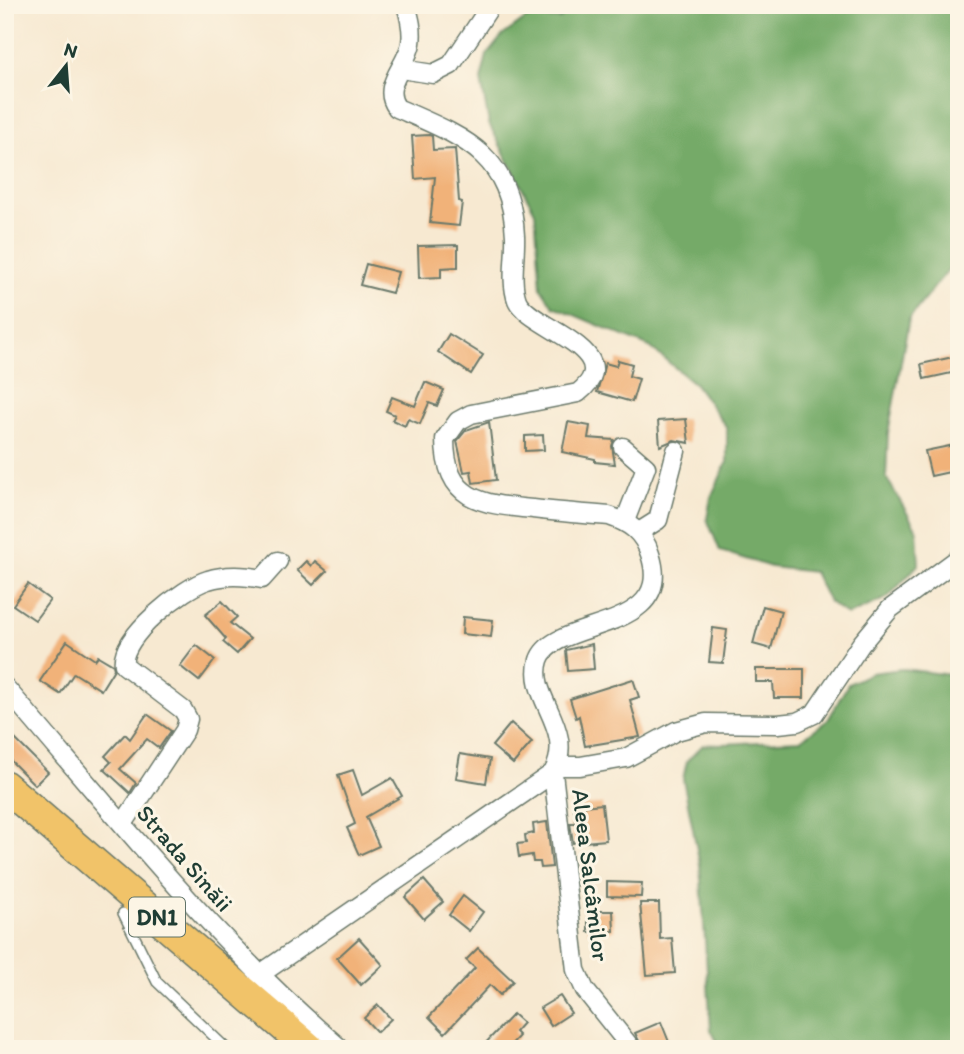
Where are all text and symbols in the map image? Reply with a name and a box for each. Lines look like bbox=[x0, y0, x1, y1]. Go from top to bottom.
north arrow bbox=[32, 32, 102, 102]
text: N bbox=[61, 37, 80, 63]
street label: Aleea Salcâmilor bbox=[566, 787, 616, 963]
street label: Strada Sinăii bbox=[131, 799, 239, 917]
road number: DN1 bbox=[129, 898, 185, 936]

